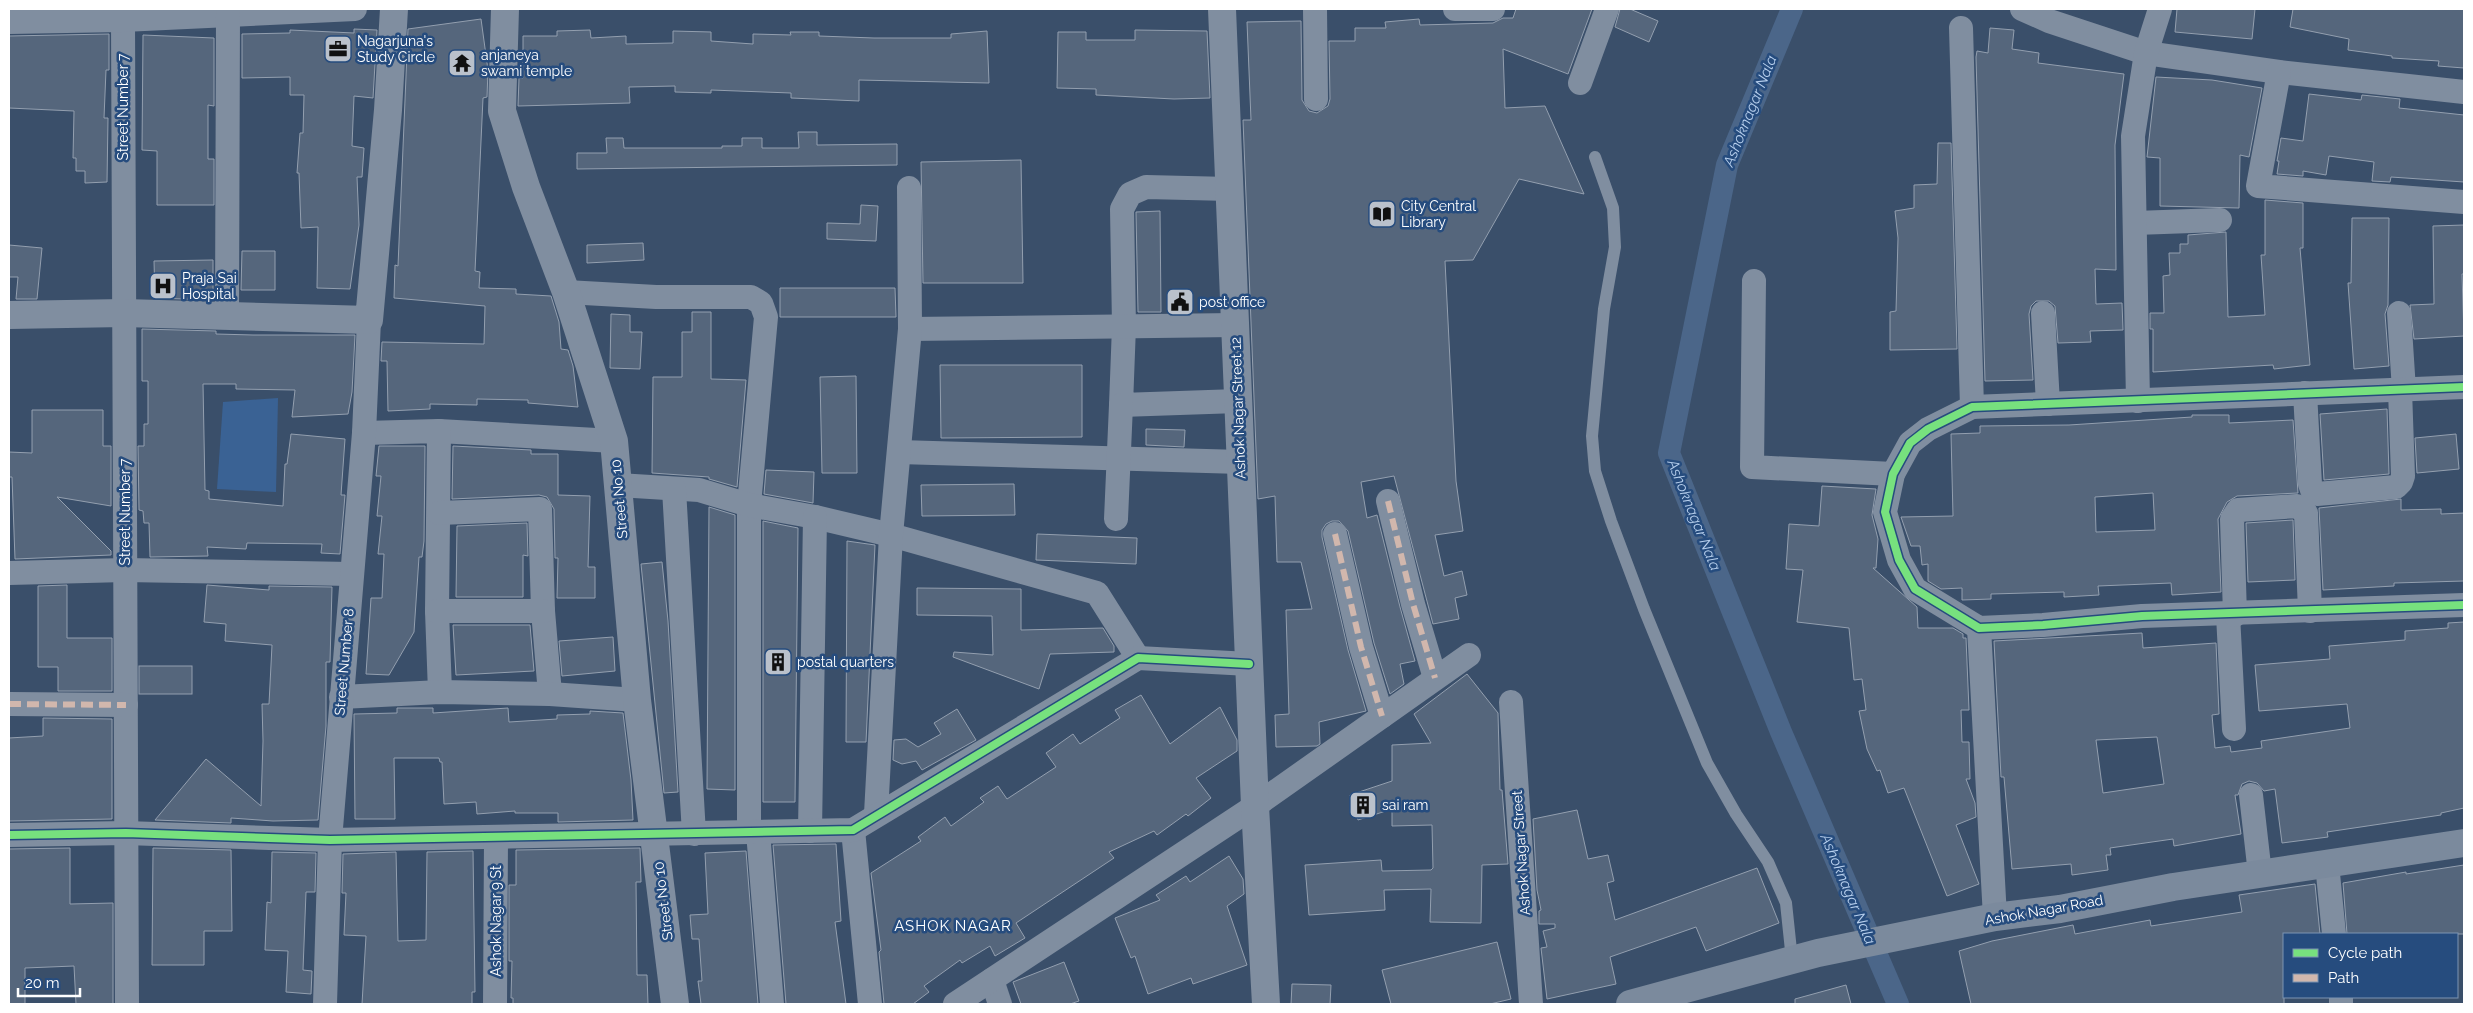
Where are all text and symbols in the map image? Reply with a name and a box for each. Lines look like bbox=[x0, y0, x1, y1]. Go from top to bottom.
place label: Nagarjuna's Study Circle bbox=[357, 33, 435, 65]
office icon: Nagarjuna's Study Circle bbox=[323, 34, 353, 64]
place label: anjaneya swami temple bbox=[481, 47, 572, 79]
temple icon: anjaneya swami temple bbox=[447, 48, 477, 78]
street label: Street Number 7 bbox=[115, 53, 131, 160]
water label: Ashoknagar Nala bbox=[1719, 53, 1781, 170]
place label: City Central Library bbox=[1401, 198, 1476, 230]
library icon: City Central Library bbox=[1367, 199, 1397, 229]
place label: Praja Sai Hospital bbox=[182, 270, 237, 302]
hospital icon: Praja Sai Hospital bbox=[148, 271, 178, 301]
public building icon: post office bbox=[1165, 287, 1195, 317]
place label: post office bbox=[1199, 294, 1265, 310]
street label: Ashok Nagar Street 12 bbox=[1228, 337, 1248, 479]
water label: Ashoknagar Nala bbox=[1663, 456, 1725, 573]
street label: Street Number 7 bbox=[117, 458, 133, 565]
street label: Street No 10 bbox=[608, 459, 630, 539]
street label: Street Number 8 bbox=[331, 608, 357, 716]
building icon: postal quarters bbox=[763, 647, 793, 677]
place label: postal quarters bbox=[797, 654, 894, 670]
building icon: sai ram bbox=[1348, 790, 1378, 820]
street label: Ashok Nagar Street bbox=[1509, 790, 1533, 916]
place label: sai ram bbox=[1382, 797, 1428, 813]
water label: Ashoknagar Nala bbox=[1816, 830, 1879, 947]
street label: Street No 10 bbox=[650, 861, 676, 941]
street label: Ashok Nagar 9 St bbox=[488, 865, 504, 977]
street label: Ashok Nagar Road bbox=[1984, 892, 2104, 928]
district label: ASHOK NAGAR bbox=[894, 917, 1012, 935]
legend bbox=[2283, 933, 2458, 998]
text: Cycle path bbox=[2328, 944, 2402, 962]
scale bar bbox=[18, 966, 80, 998]
text: Path bbox=[2328, 969, 2359, 987]
text: 20 m bbox=[25, 974, 60, 992]

